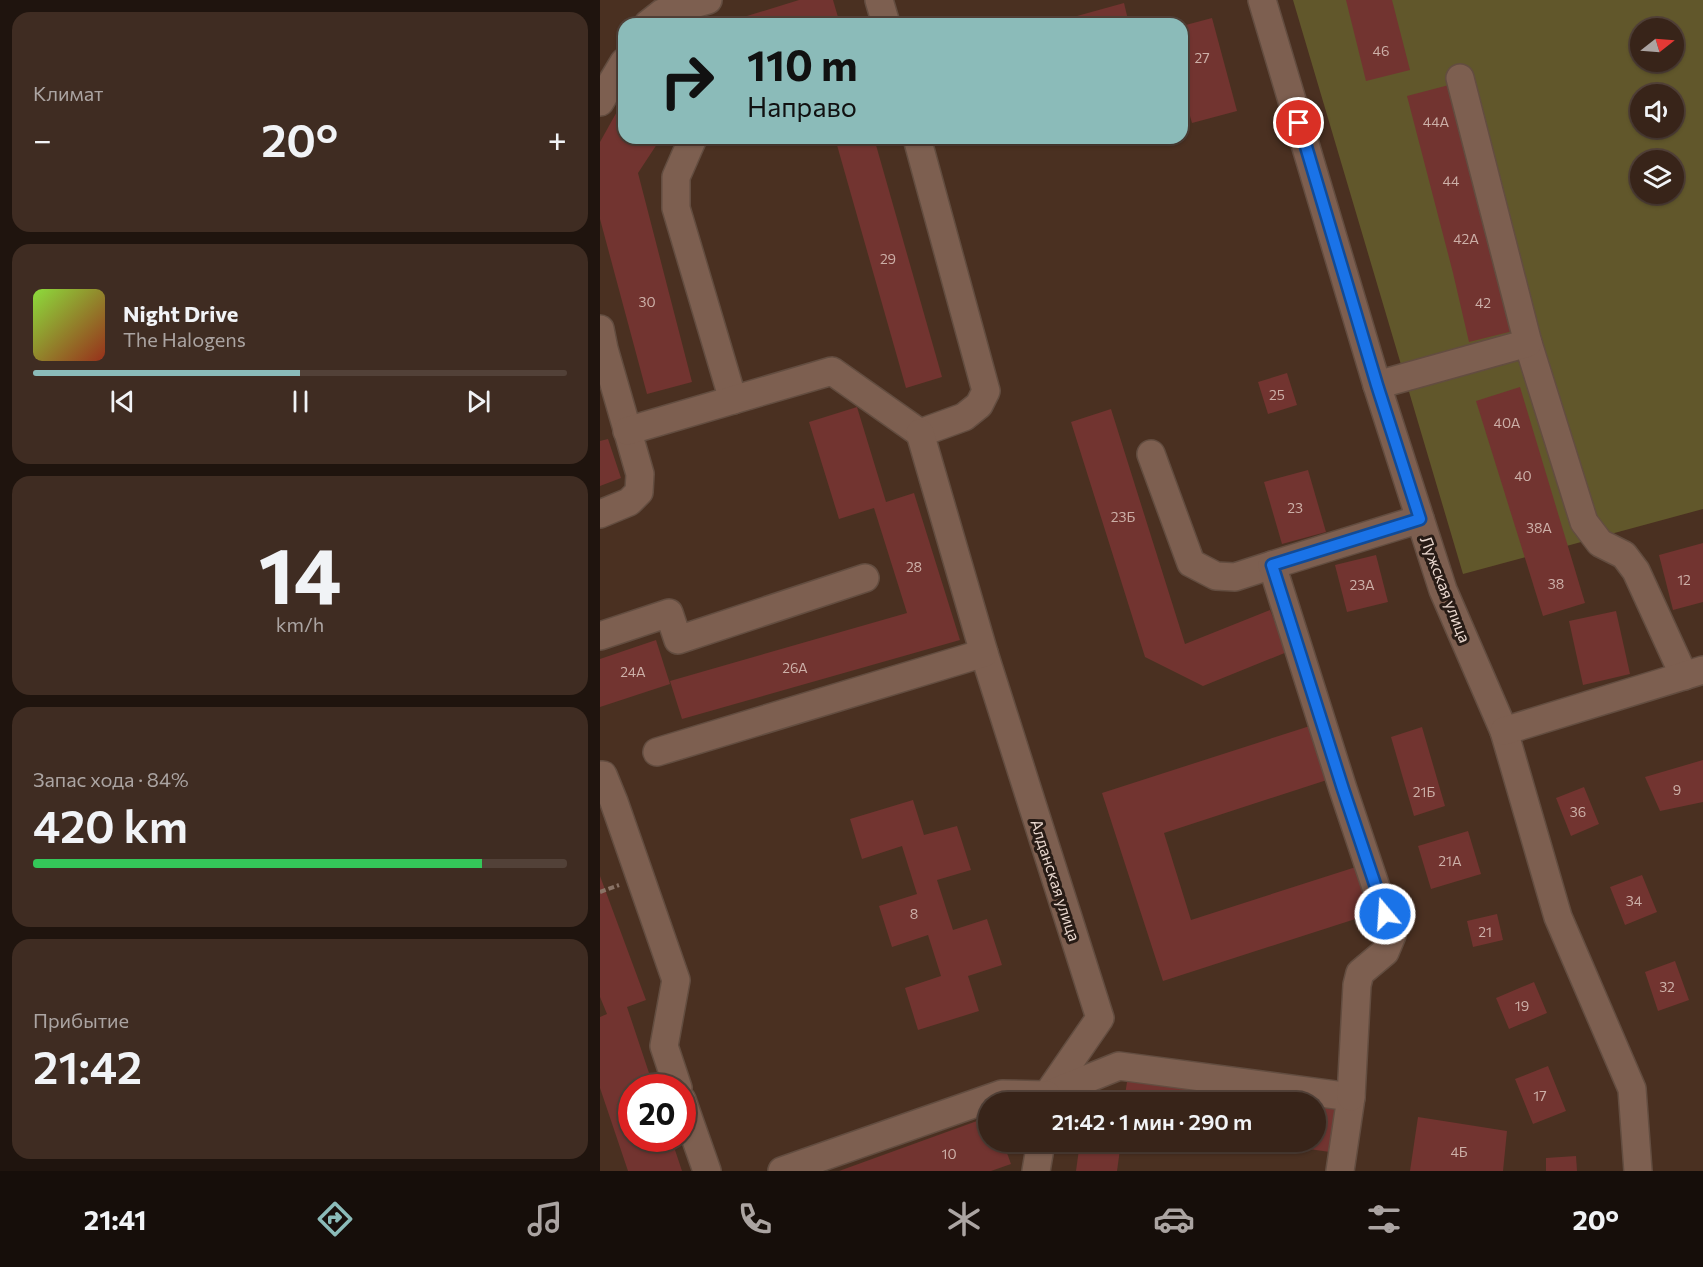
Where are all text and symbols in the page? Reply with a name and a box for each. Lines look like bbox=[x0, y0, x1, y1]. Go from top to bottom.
north arrow bbox=[1630, 18, 1684, 72]
map controls bbox=[1630, 18, 1684, 204]
text: 110 m bbox=[747, 38, 858, 90]
icon: right bbox=[648, 42, 726, 120]
house number: 46 bbox=[1373, 42, 1389, 59]
house number: 27 bbox=[1194, 49, 1210, 66]
text: Климат bbox=[33, 81, 103, 105]
button: sound bbox=[1630, 84, 1684, 138]
text: Направо bbox=[747, 90, 857, 123]
pin bbox=[1273, 97, 1324, 148]
icon: arrive bbox=[1282, 106, 1315, 139]
text: 20° bbox=[261, 111, 338, 166]
house number: 44А bbox=[1423, 113, 1450, 130]
text: − bbox=[33, 118, 52, 159]
text: + bbox=[548, 118, 567, 159]
button: layers bbox=[1630, 150, 1684, 204]
house number: 44 bbox=[1443, 172, 1460, 189]
house number: 42А bbox=[1453, 230, 1479, 247]
house number: 29 bbox=[880, 250, 896, 267]
house number: 30 bbox=[638, 293, 656, 310]
house number: 42 bbox=[1475, 294, 1491, 311]
text: Night Drive bbox=[123, 300, 238, 327]
text: The Halogens bbox=[123, 327, 246, 351]
icon: previous bbox=[106, 385, 139, 418]
icon: pause bbox=[284, 385, 317, 418]
icon: next bbox=[462, 385, 495, 418]
house number: 25 bbox=[1269, 386, 1285, 403]
house number: 40А bbox=[1494, 414, 1521, 431]
house number: 40 bbox=[1514, 467, 1532, 484]
house number: 23 bbox=[1287, 499, 1303, 516]
house number: 23Б bbox=[1111, 508, 1135, 525]
house number: 38А bbox=[1526, 519, 1552, 536]
text: 14 bbox=[258, 525, 342, 620]
street label: Лужская улица bbox=[1417, 533, 1475, 645]
house number: 28 bbox=[906, 558, 922, 575]
house number: 12 bbox=[1677, 571, 1691, 588]
house number: 38 bbox=[1548, 575, 1564, 592]
house number: 23А bbox=[1349, 576, 1375, 593]
text: km/h bbox=[276, 612, 324, 636]
house number: 26А bbox=[782, 659, 808, 676]
house number: 24А bbox=[620, 663, 646, 680]
text: Запас хода · 84% bbox=[33, 767, 189, 791]
house number: 9 bbox=[1673, 781, 1681, 798]
house number: 21Б bbox=[1413, 783, 1435, 800]
text: 420 km bbox=[33, 797, 188, 852]
house number: 36 bbox=[1570, 803, 1586, 820]
street label: Алданская улица bbox=[1027, 817, 1085, 943]
house number: 21А bbox=[1438, 852, 1462, 869]
position arrow bbox=[1353, 882, 1417, 946]
house number: 34 bbox=[1626, 892, 1643, 909]
house number: 8 bbox=[910, 905, 918, 922]
house number: 21 bbox=[1478, 923, 1492, 940]
house number: 32 bbox=[1659, 978, 1675, 995]
house number: 19 bbox=[1515, 997, 1529, 1014]
text: Прибытие bbox=[33, 1008, 129, 1032]
text: 21:42 bbox=[33, 1038, 142, 1093]
speed limit sign: 20 bbox=[618, 1074, 696, 1152]
house number: 17 bbox=[1533, 1087, 1547, 1104]
text: 21:42 · 1 мин · 290 m bbox=[1052, 1108, 1252, 1135]
house number: 4Б bbox=[1450, 1143, 1468, 1160]
house number: 10 bbox=[941, 1145, 957, 1162]
icon: directions bbox=[314, 1198, 356, 1240]
icon: music bbox=[524, 1198, 566, 1240]
icon: phone bbox=[734, 1198, 776, 1240]
icon: climate bbox=[943, 1198, 985, 1240]
icon: car bbox=[1153, 1198, 1195, 1240]
icon: filters bbox=[1363, 1198, 1405, 1240]
text: 21:41 bbox=[84, 1203, 147, 1236]
text: 20° bbox=[1572, 1203, 1619, 1236]

